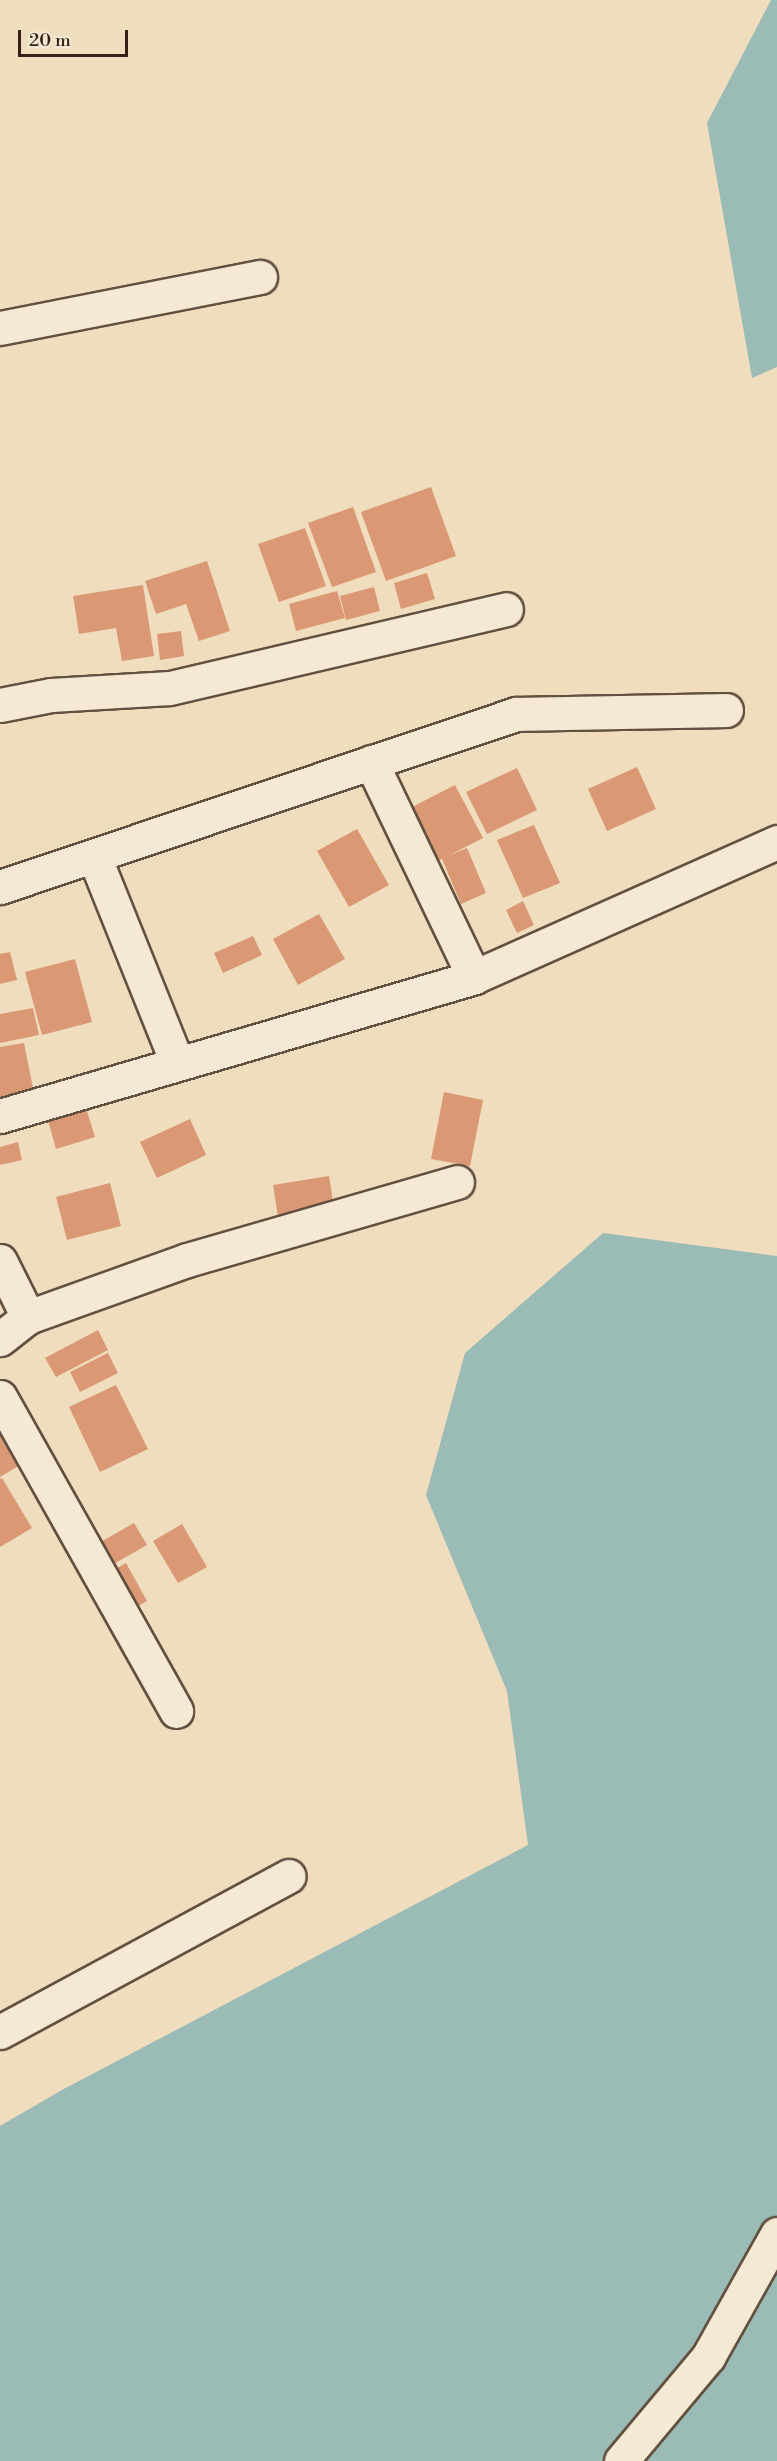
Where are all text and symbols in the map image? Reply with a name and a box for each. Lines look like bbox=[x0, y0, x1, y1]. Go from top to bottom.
scale bar bbox=[21, 18, 130, 56]
text: 20 m bbox=[29, 29, 71, 52]

